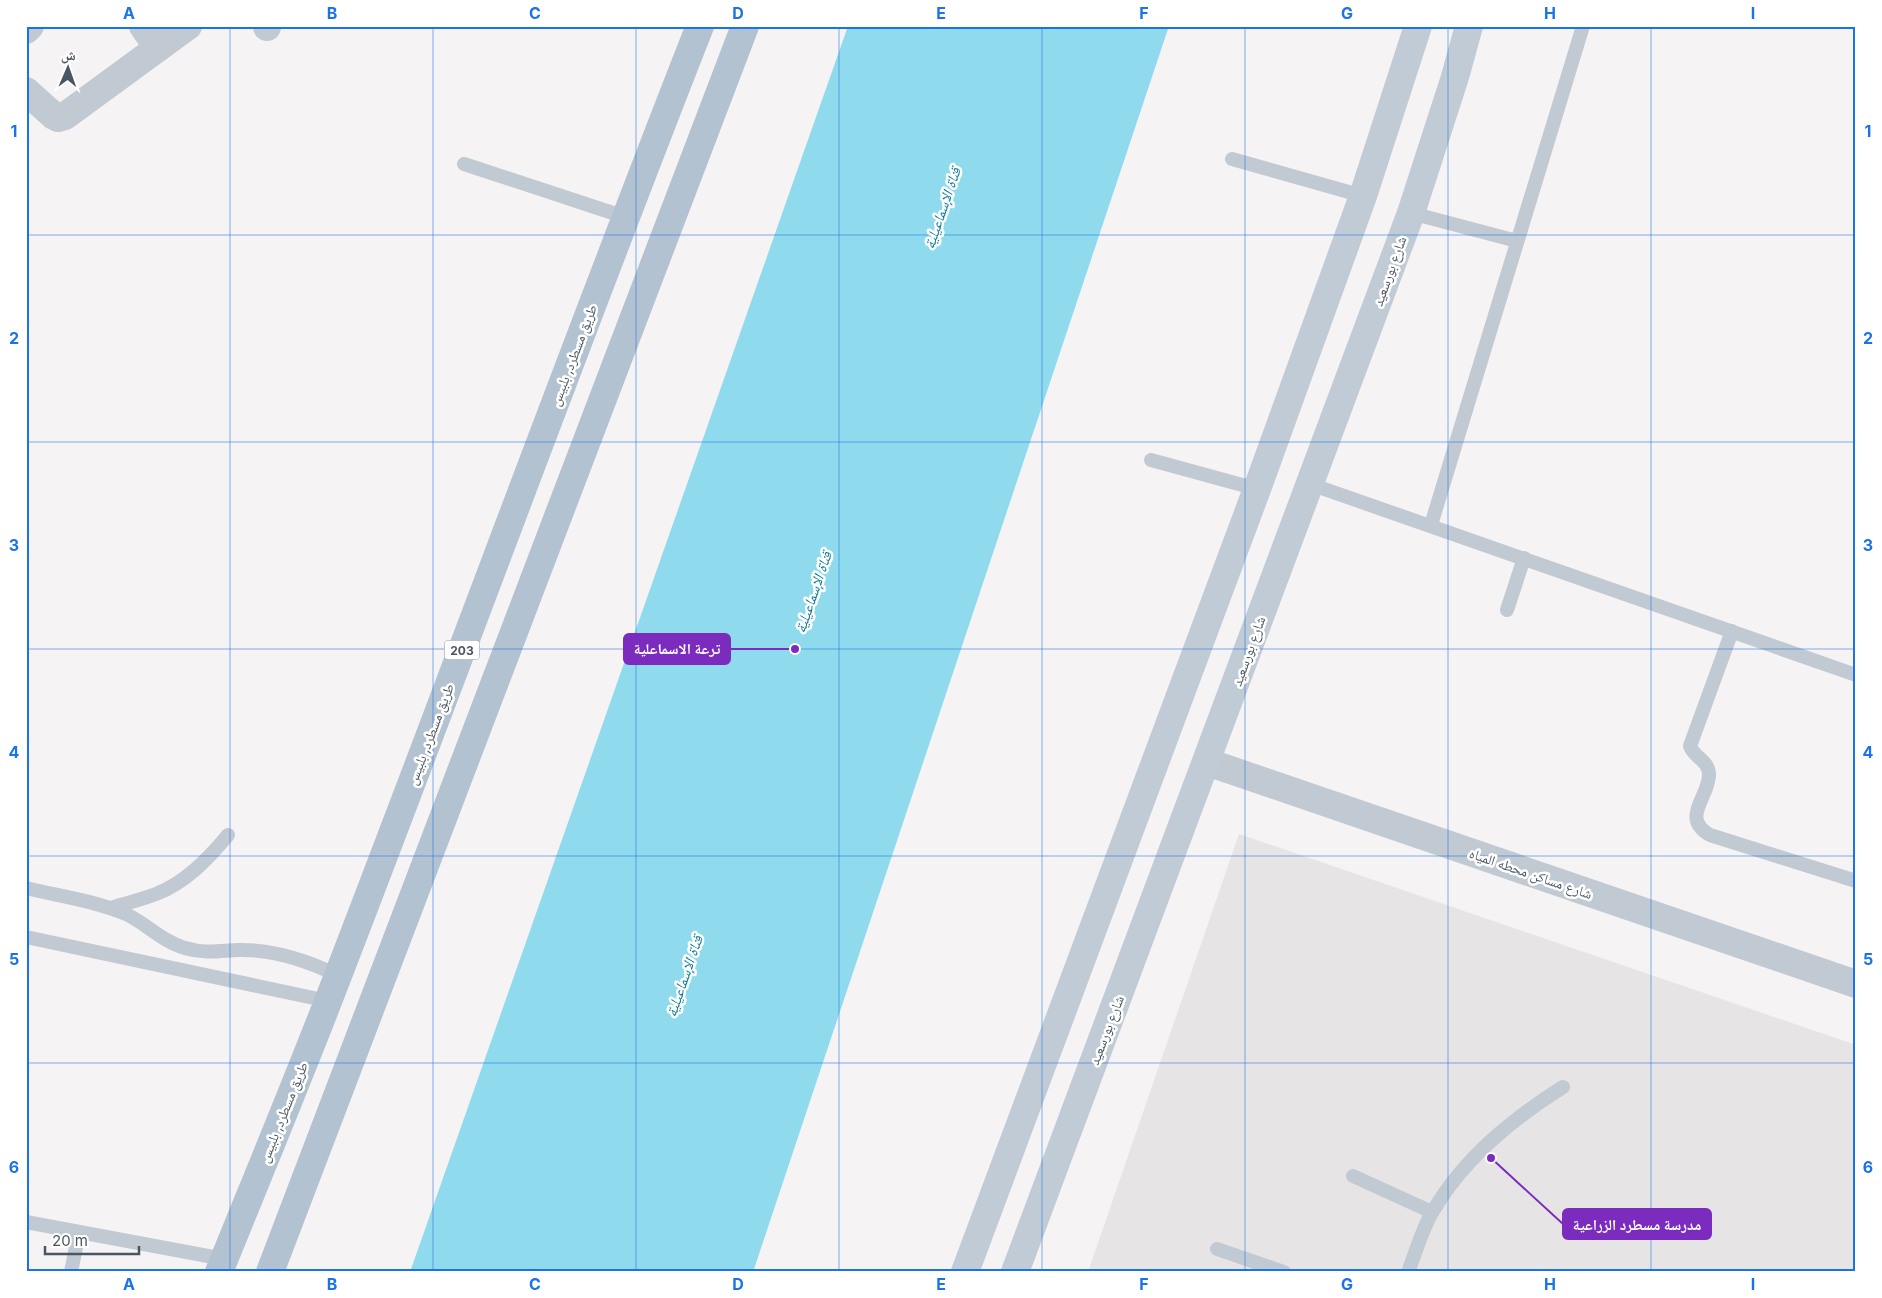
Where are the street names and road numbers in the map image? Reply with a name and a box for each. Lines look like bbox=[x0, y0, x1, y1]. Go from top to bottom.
street label: شارع بورسعيد bbox=[1369, 234, 1411, 309]
street label: طريق مسطرد, بلبيس bbox=[546, 302, 602, 409]
street label: شارع بورسعيد bbox=[1228, 614, 1270, 689]
road number: 203 bbox=[444, 640, 480, 660]
street label: طريق مسطرد, بلبيس bbox=[403, 681, 459, 788]
street label: شارع مساكن محطه المياه bbox=[1467, 844, 1595, 904]
street label: شارع بورسعيد bbox=[1085, 993, 1129, 1068]
street label: طريق مسطرد, بلبيس bbox=[255, 1059, 313, 1166]

